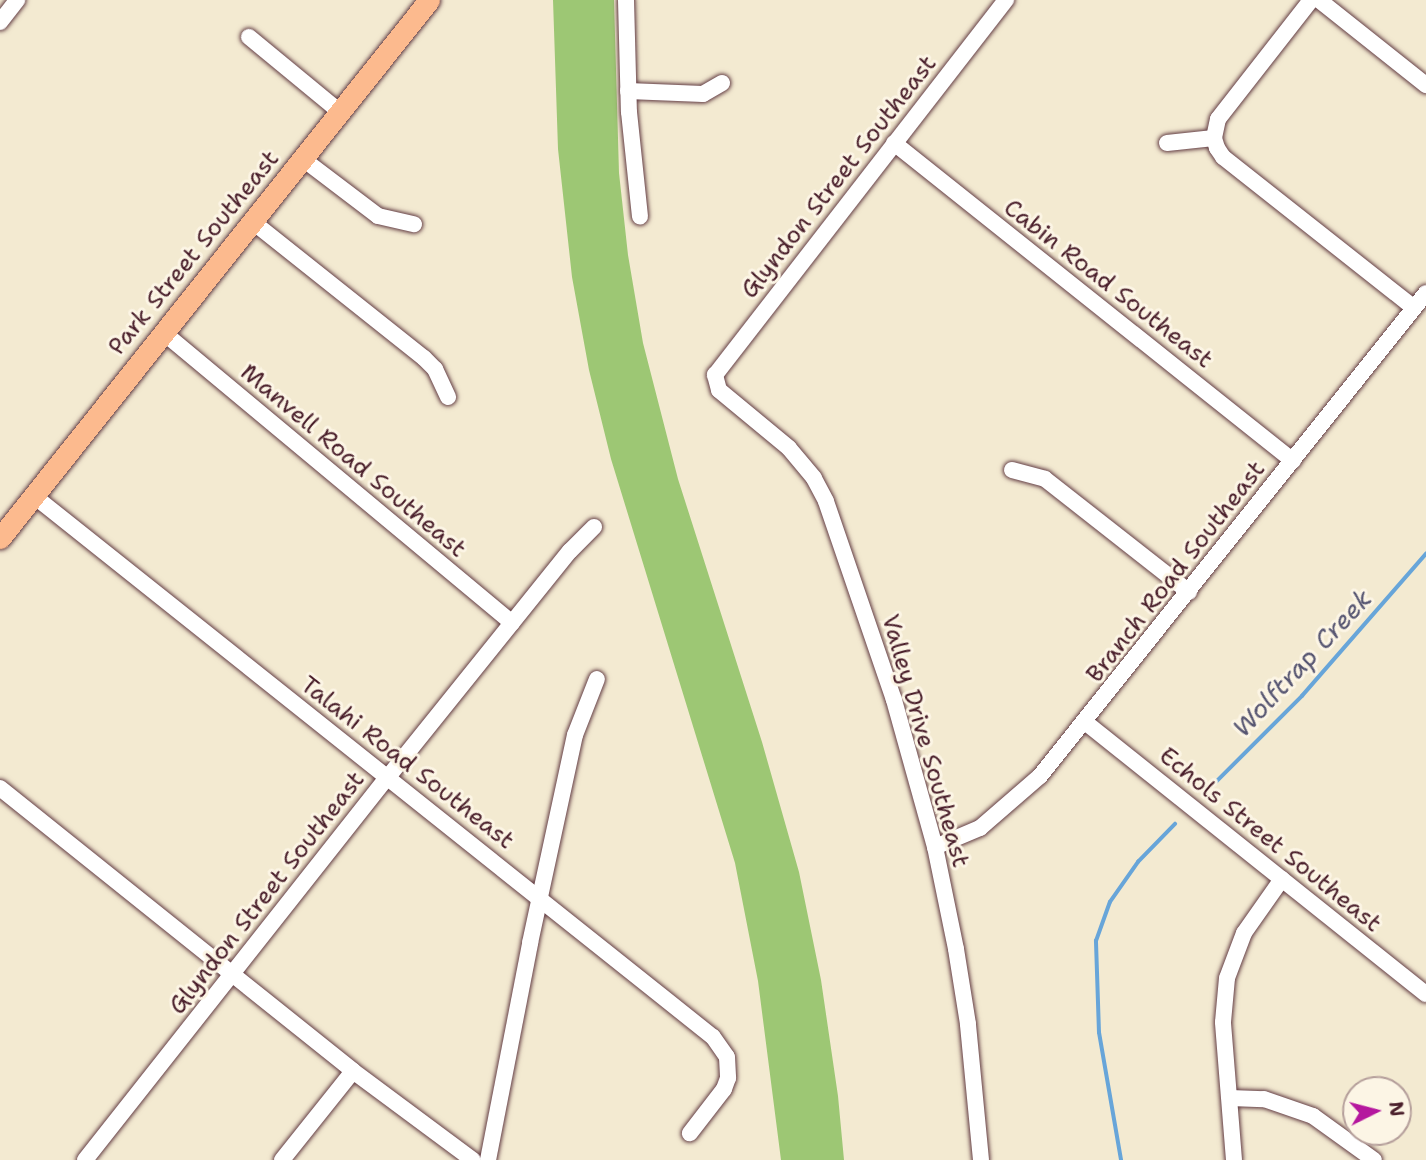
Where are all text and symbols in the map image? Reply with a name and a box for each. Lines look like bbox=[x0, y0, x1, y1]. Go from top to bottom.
street label: Glyndon Street Southeast bbox=[735, 50, 943, 304]
street label: Park Street Southeast bbox=[103, 145, 285, 361]
street label: Cabin Road Southeast bbox=[998, 193, 1218, 375]
street label: Manvell Road Southeast bbox=[234, 358, 472, 564]
street label: Branch Road Southeast bbox=[1081, 456, 1271, 688]
water label: Wolftrap Creek bbox=[1226, 583, 1378, 743]
street label: Valley Drive Southeast bbox=[875, 611, 975, 871]
street label: Talahi Road Southeast bbox=[294, 671, 520, 855]
street label: Echols Street Southeast bbox=[1153, 742, 1387, 938]
street label: Glyndon Street Southeast bbox=[163, 766, 371, 1020]
north arrow bbox=[1342, 1076, 1412, 1146]
text: N bbox=[1383, 1100, 1410, 1118]

